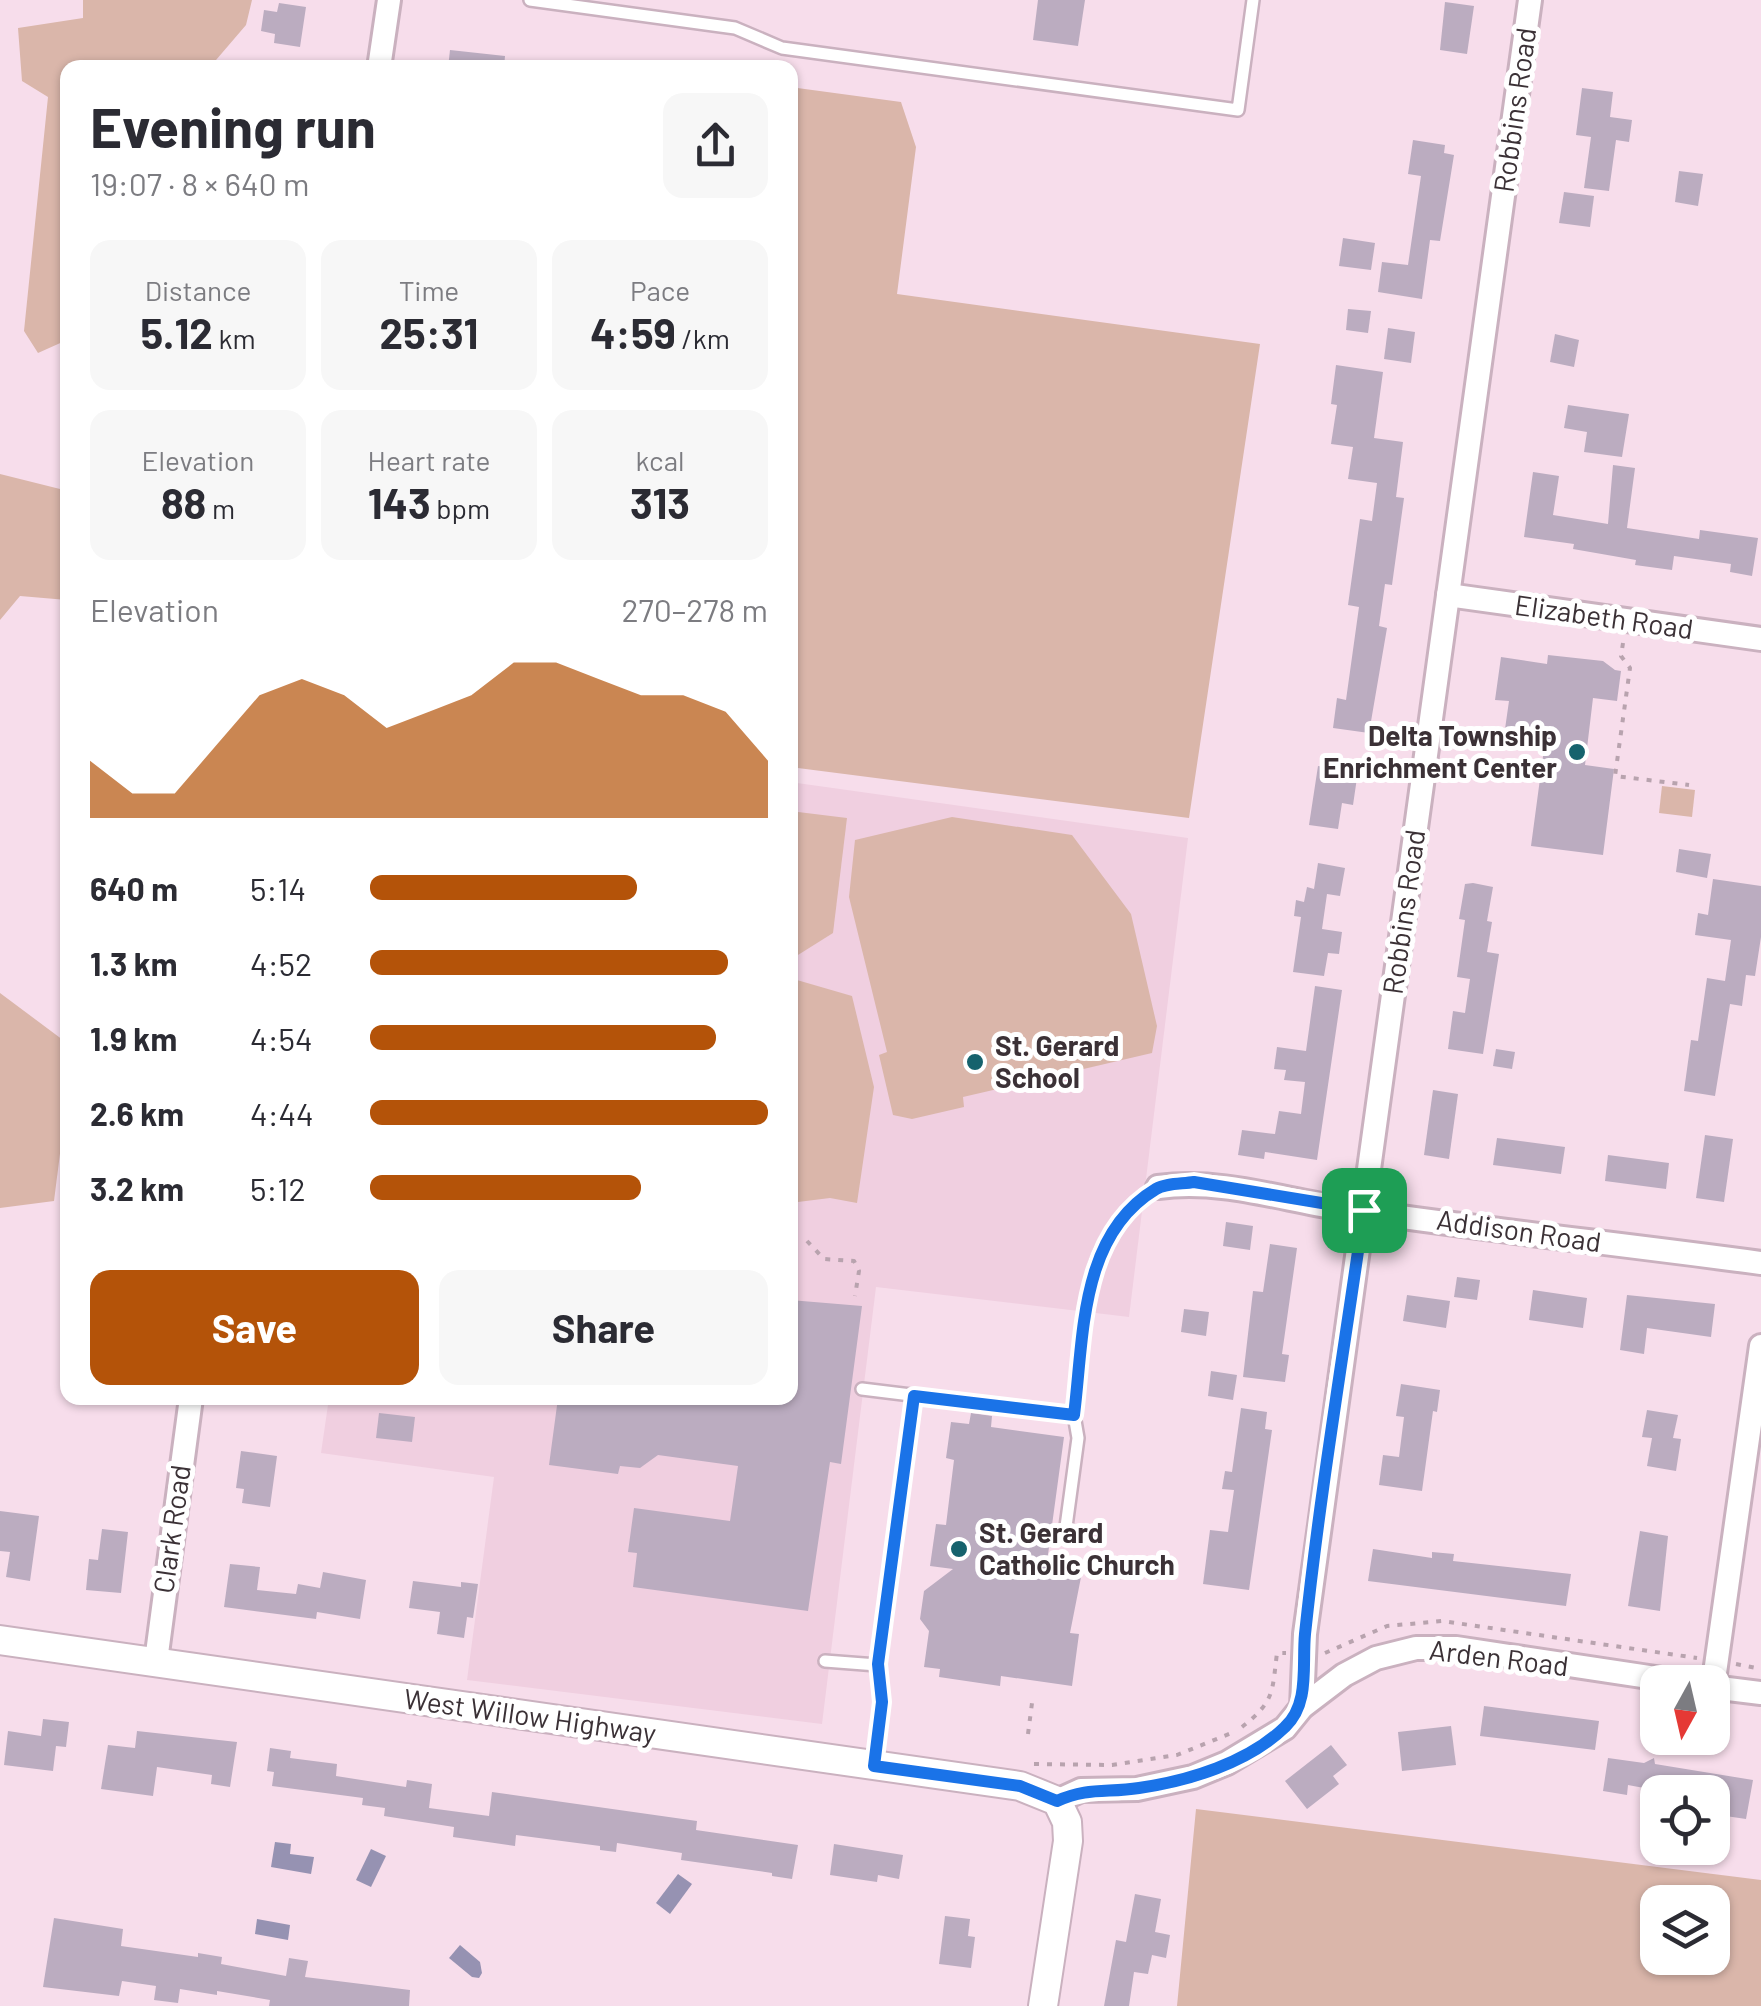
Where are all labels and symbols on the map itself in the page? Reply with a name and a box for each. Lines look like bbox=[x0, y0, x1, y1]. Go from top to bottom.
street label: Robbins Road bbox=[1486, 25, 1542, 194]
street label: Elizabeth Road bbox=[1513, 587, 1696, 645]
place label: Delta Township Enrichment Center bbox=[1323, 718, 1557, 784]
marker: Delta Township Enrichment Center bbox=[1566, 741, 1588, 763]
street label: Robbins Road bbox=[1375, 827, 1431, 996]
place label: St. Gerard School bbox=[995, 1028, 1119, 1094]
marker: St. Gerard School bbox=[964, 1051, 986, 1073]
pin bbox=[1322, 1168, 1407, 1253]
street label: Addison Road bbox=[1435, 1202, 1604, 1258]
street label: Clark Road bbox=[145, 1462, 197, 1595]
place label: St. Gerard Catholic Church bbox=[979, 1515, 1175, 1581]
marker: St. Gerard Catholic Church bbox=[948, 1538, 970, 1560]
street label: Arden Road bbox=[1428, 1632, 1571, 1682]
north arrow bbox=[1640, 1665, 1730, 1755]
street label: West Willow Highway bbox=[402, 1680, 659, 1750]

